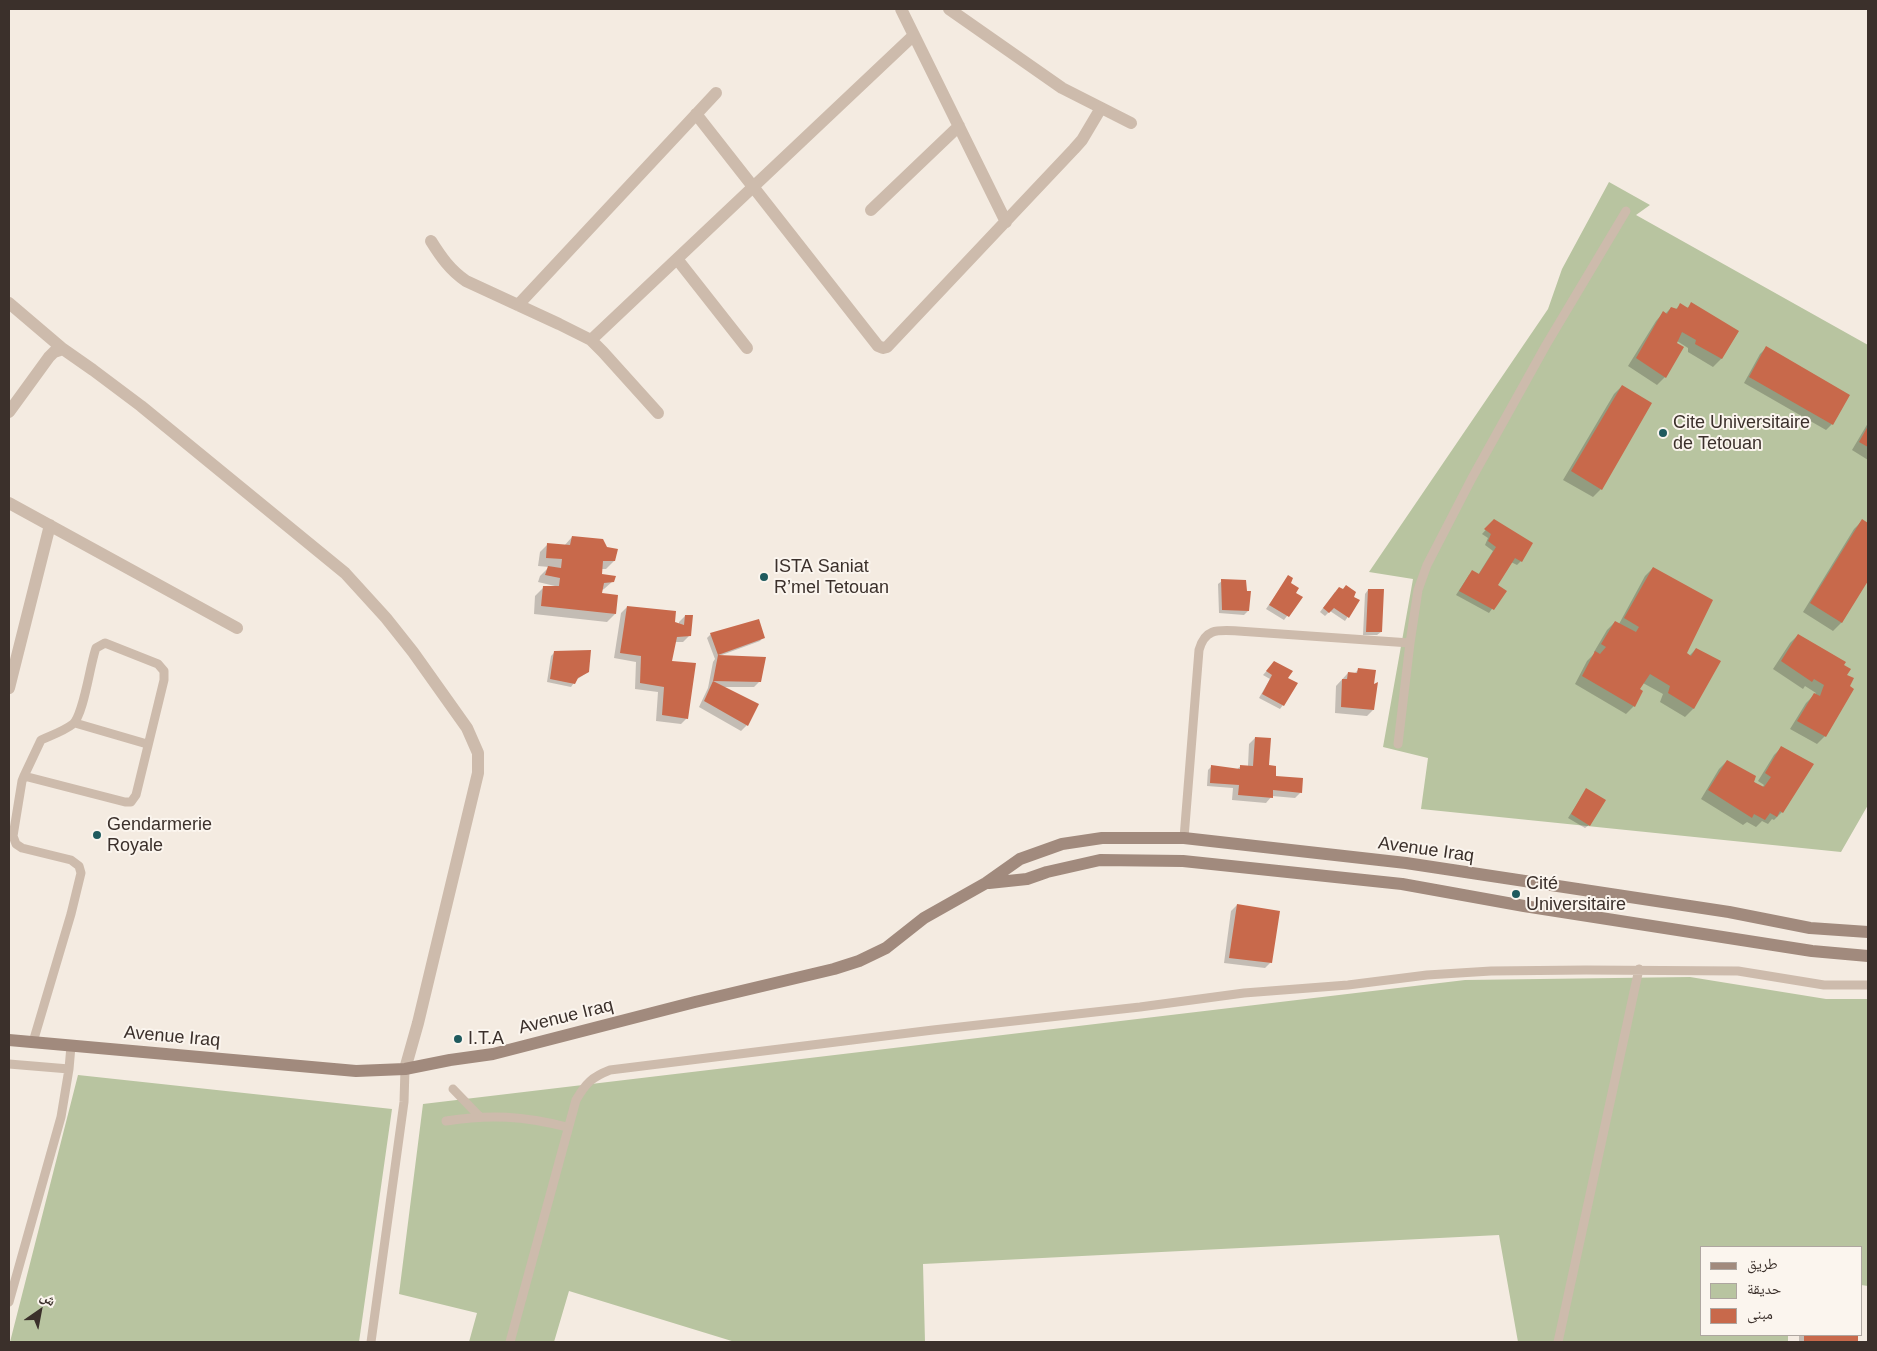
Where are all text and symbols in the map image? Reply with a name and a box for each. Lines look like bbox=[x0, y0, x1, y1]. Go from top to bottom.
place label: Cite Universitaire de Tetouan bbox=[1673, 412, 1810, 454]
marker: Cite Universitaire de Tetouan bbox=[1657, 427, 1669, 439]
place label: ISTA Saniat R’mel Tetouan bbox=[774, 556, 889, 598]
marker: ISTA Saniat R’mel Tetouan bbox=[758, 571, 770, 583]
place label: Gendarmerie Royale bbox=[107, 814, 212, 856]
marker: Gendarmerie Royale bbox=[91, 829, 103, 841]
street label: Avenue Iraq bbox=[1377, 833, 1475, 867]
place label: Cité Universitaire bbox=[1526, 873, 1626, 916]
marker: Cité Universitaire bbox=[1510, 888, 1522, 900]
street label: Avenue Iraq bbox=[516, 995, 616, 1039]
street label: Avenue Iraq bbox=[123, 1022, 221, 1052]
place label: I.T.A bbox=[468, 1028, 504, 1050]
marker: I.T.A bbox=[452, 1033, 464, 1045]
legend bbox=[1700, 1246, 1862, 1336]
text: طريق bbox=[1747, 1255, 1778, 1272]
text: حديقة bbox=[1747, 1280, 1781, 1297]
north arrow bbox=[15, 1286, 65, 1336]
text: ش bbox=[38, 1288, 59, 1309]
text: مبنى bbox=[1747, 1305, 1773, 1322]

